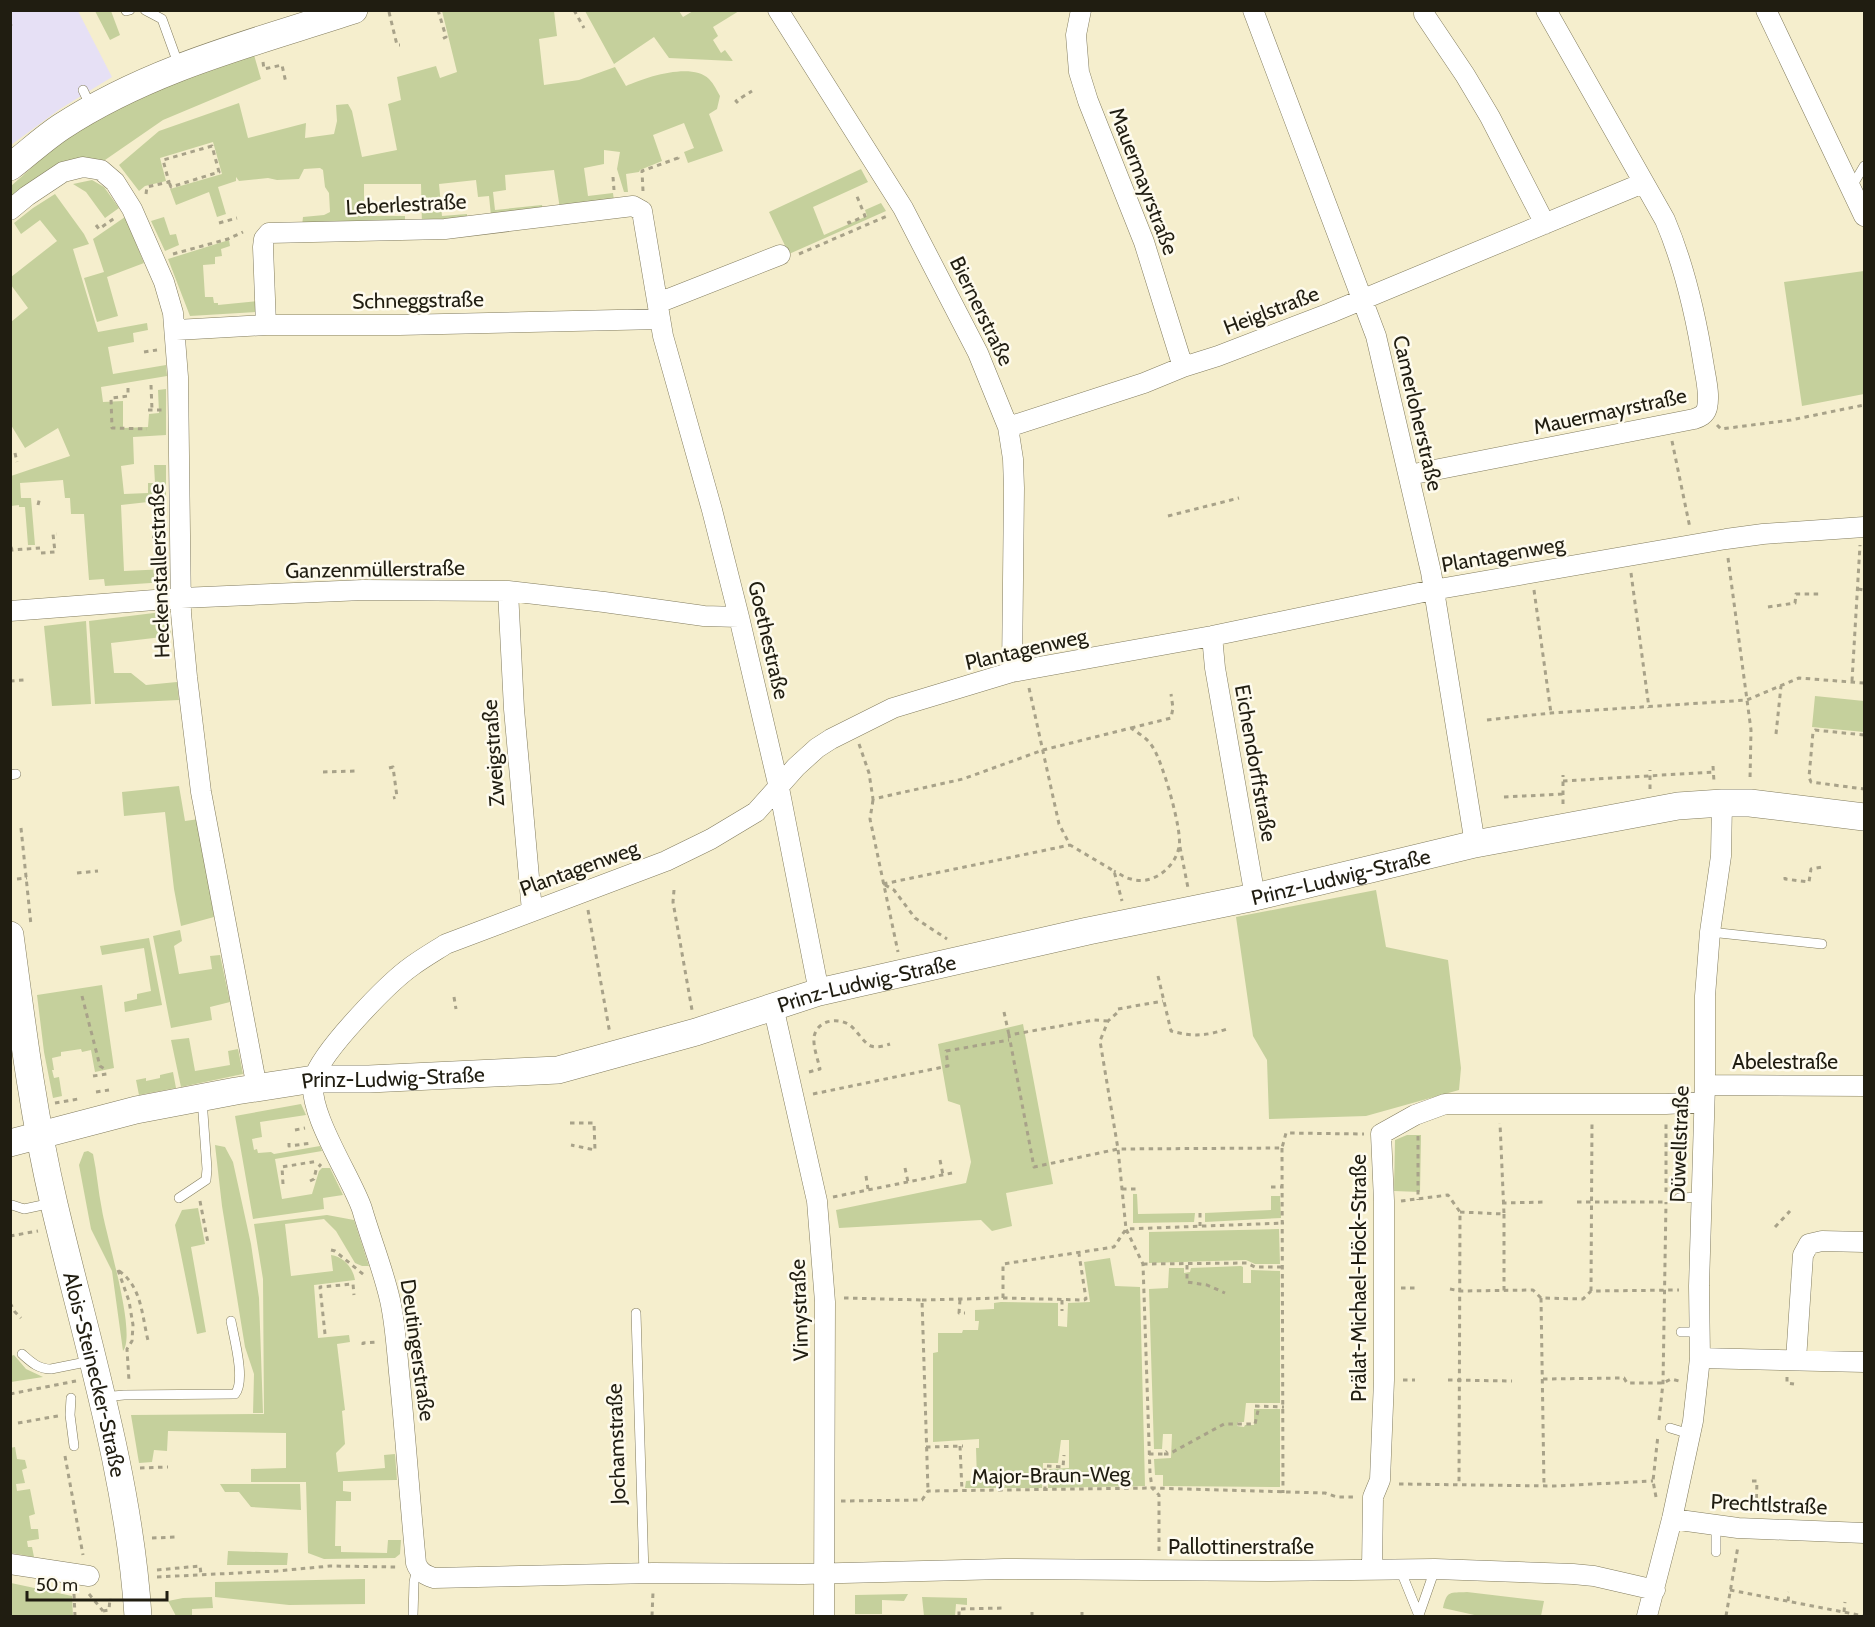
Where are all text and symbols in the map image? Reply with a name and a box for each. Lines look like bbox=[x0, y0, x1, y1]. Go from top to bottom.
street label: Mauermayrstraße bbox=[1104, 104, 1184, 258]
street label: Leberlestraße bbox=[345, 188, 467, 220]
street label: Biernerstraße bbox=[945, 252, 1019, 370]
street label: Heiglstraße bbox=[1220, 280, 1323, 340]
street label: Schneggstraße bbox=[352, 286, 484, 314]
street label: Camerloherstraße bbox=[1388, 333, 1448, 494]
street label: Mauermayrstraße bbox=[1531, 383, 1689, 439]
street label: Heckenstallerstraße bbox=[143, 483, 175, 659]
street label: Plantagenweg bbox=[1439, 531, 1567, 577]
street label: Ganzenmüllerstraße bbox=[285, 555, 465, 583]
street label: Goethestraße bbox=[743, 578, 795, 702]
street label: Plantagenweg bbox=[962, 623, 1090, 675]
street label: Eichendorffstraße bbox=[1230, 683, 1282, 844]
street label: Zweigstraße bbox=[477, 698, 509, 807]
street label: Plantagenweg bbox=[516, 835, 642, 901]
street label: Prinz-Ludwig-Straße bbox=[1249, 843, 1433, 910]
street label: Prinz-Ludwig-Straße bbox=[774, 949, 959, 1017]
street label: Abelestraße bbox=[1732, 1049, 1838, 1074]
street label: Prinz-Ludwig-Straße bbox=[300, 1061, 485, 1093]
street label: Düwellstraße bbox=[1664, 1085, 1694, 1203]
street label: Prälat-Michael-Höck-Straße bbox=[1346, 1154, 1371, 1402]
street label: Vimystraße bbox=[785, 1258, 813, 1361]
street label: Alois-Steinecker-Straße bbox=[59, 1269, 132, 1479]
street label: Deutingerstraße bbox=[396, 1277, 440, 1423]
street label: Jochamstraße bbox=[601, 1383, 631, 1506]
street label: Major-Braun-Weg bbox=[971, 1461, 1131, 1490]
street label: Prechtlstraße bbox=[1710, 1488, 1828, 1520]
street label: Pallottinerstraße bbox=[1168, 1534, 1314, 1559]
scale bar bbox=[27, 1564, 166, 1602]
text: 50 m bbox=[36, 1574, 78, 1596]

